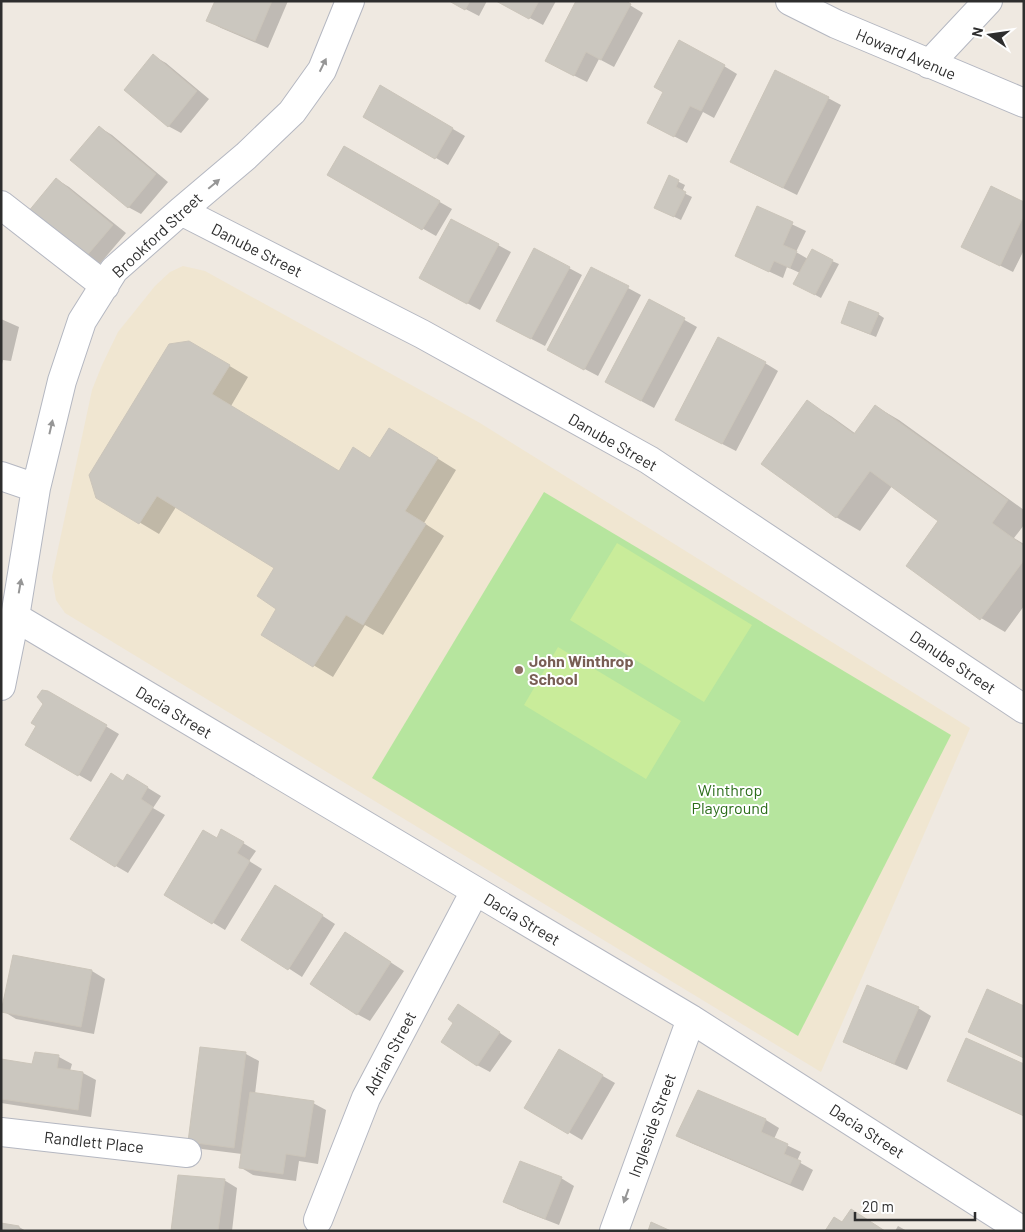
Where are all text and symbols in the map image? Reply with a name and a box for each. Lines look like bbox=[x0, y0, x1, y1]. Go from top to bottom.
north arrow bbox=[965, 10, 1015, 60]
street label: Howard Avenue bbox=[853, 24, 959, 83]
text: N bbox=[968, 26, 986, 38]
one-way arrow bbox=[320, 58, 328, 72]
one-way arrow bbox=[207, 178, 220, 189]
street label: Brookford Street bbox=[108, 188, 206, 281]
street label: Danube Street bbox=[209, 219, 306, 281]
street label: Danube Street bbox=[566, 409, 661, 475]
one-way arrow bbox=[47, 419, 55, 434]
one-way arrow bbox=[16, 578, 24, 594]
street label: Danube Street bbox=[907, 626, 1000, 697]
place label: John Winthrop School bbox=[529, 651, 634, 688]
marker: John Winthrop School bbox=[513, 664, 525, 676]
street label: Dacia Street bbox=[133, 681, 216, 742]
park label: Winthrop Playground bbox=[691, 780, 769, 817]
street label: Dacia Street bbox=[481, 888, 564, 949]
street label: Adrian Street bbox=[360, 1008, 420, 1098]
street label: Ingleside Street bbox=[624, 1070, 679, 1179]
street label: Dacia Street bbox=[826, 1099, 908, 1162]
street label: Randlett Place bbox=[43, 1127, 145, 1156]
one-way arrow bbox=[622, 1189, 629, 1204]
scale bar bbox=[855, 1190, 975, 1222]
text: 20 m bbox=[862, 1197, 894, 1215]

